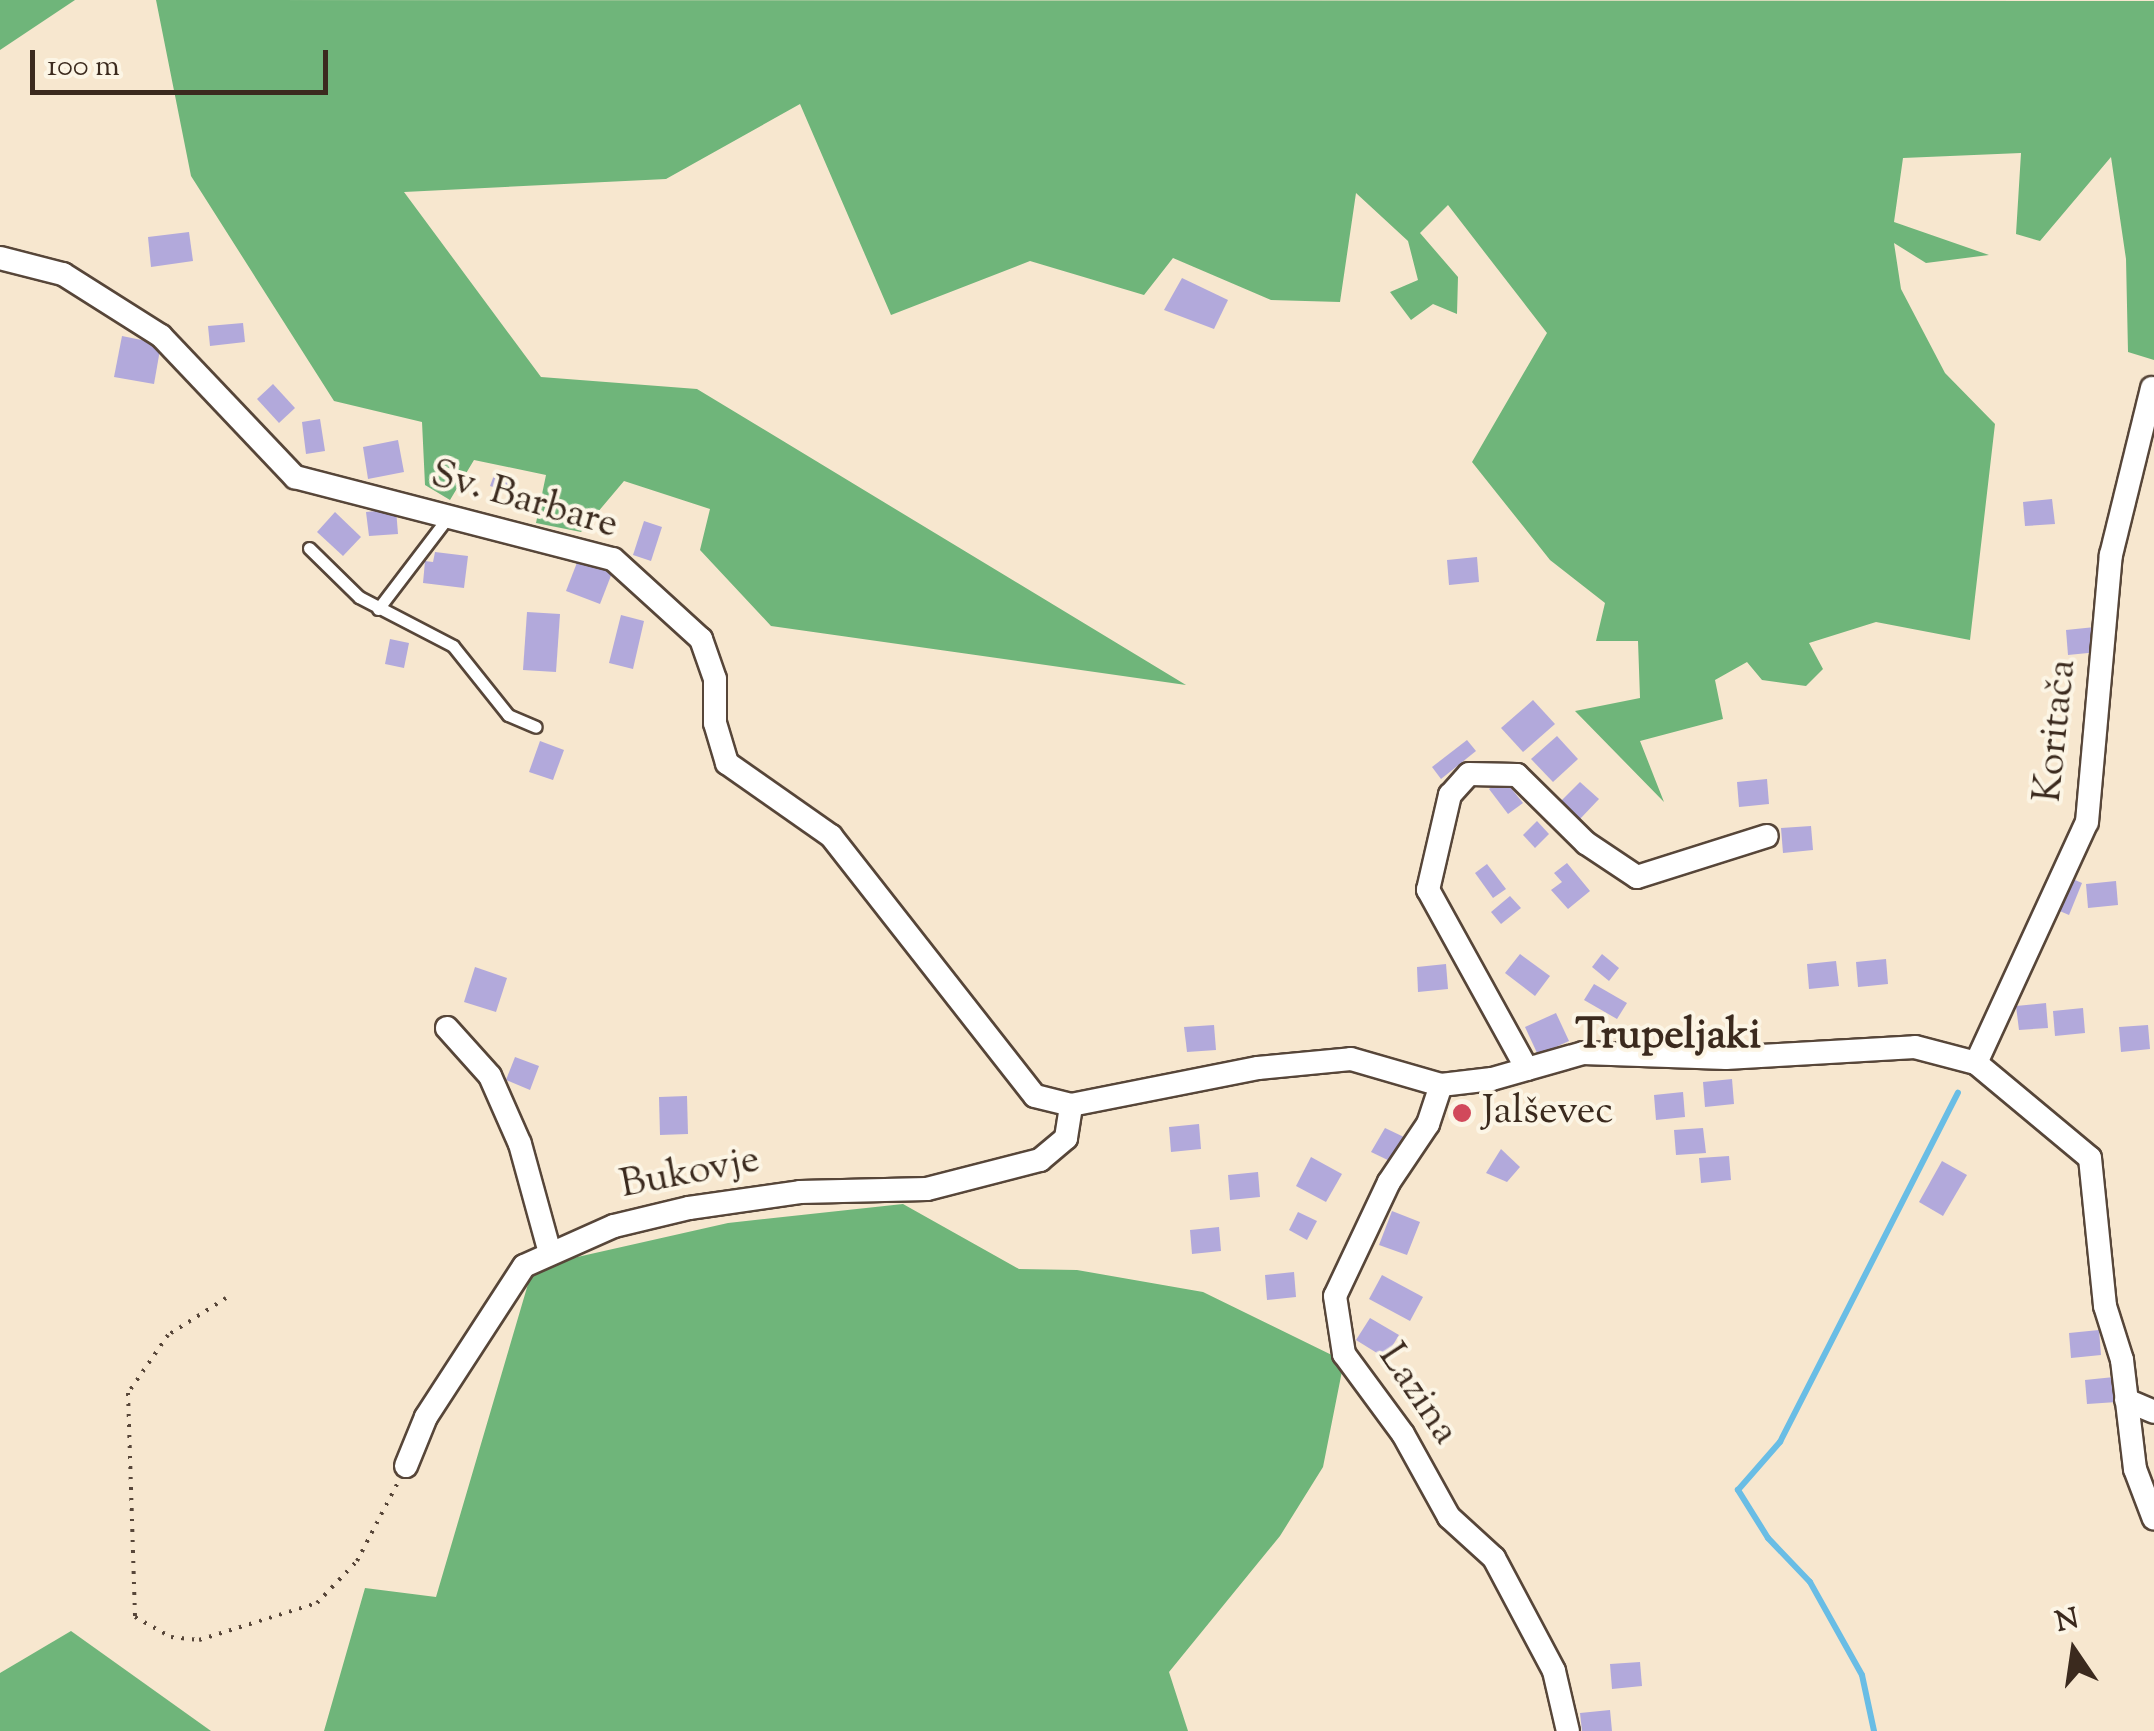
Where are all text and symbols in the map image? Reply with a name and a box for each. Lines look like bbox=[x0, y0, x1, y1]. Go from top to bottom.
scale bar bbox=[35, 30, 332, 92]
text: 100 m bbox=[47, 46, 120, 89]
street label: Sv. Barbare bbox=[425, 451, 623, 551]
street label: Koritača bbox=[2026, 657, 2088, 805]
district label: Trupeljaki bbox=[1575, 1012, 1761, 1062]
place label: Jalševec bbox=[1482, 1089, 1613, 1137]
marker: Jalševec bbox=[1451, 1102, 1473, 1124]
street label: Bukovje bbox=[616, 1137, 764, 1211]
street label: Lazina bbox=[1366, 1336, 1468, 1454]
text: N bbox=[2052, 1600, 2083, 1644]
north arrow bbox=[2024, 1601, 2124, 1701]

